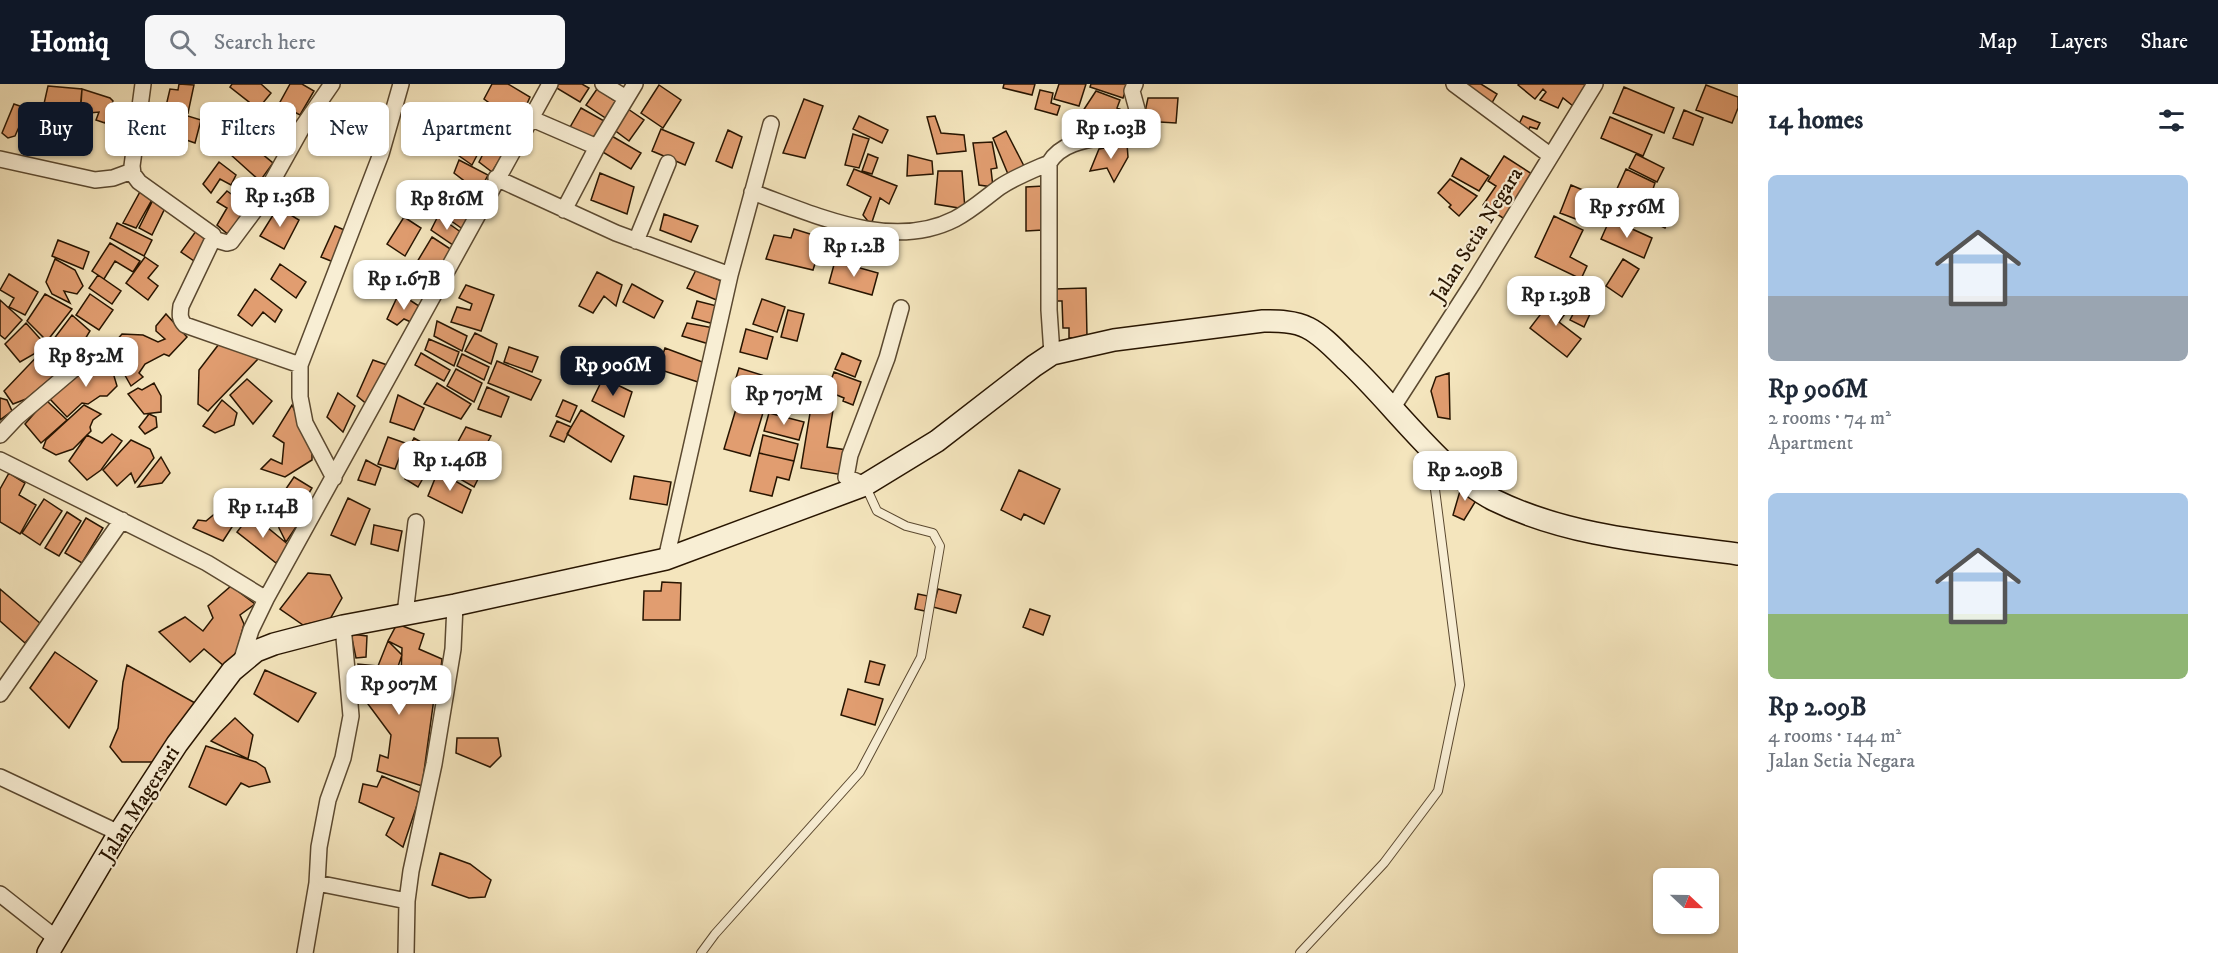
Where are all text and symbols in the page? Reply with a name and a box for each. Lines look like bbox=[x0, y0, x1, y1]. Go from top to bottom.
search box bbox=[145, 15, 565, 69]
text: Homiq bbox=[30, 25, 109, 60]
icon: search bbox=[166, 26, 199, 59]
text: Search here bbox=[214, 29, 316, 56]
text: Map bbox=[1978, 29, 2017, 55]
text: Layers bbox=[2050, 29, 2108, 55]
text: Share bbox=[2141, 29, 2188, 55]
chip: Buy bbox=[18, 102, 93, 156]
chip: Rent bbox=[105, 102, 188, 156]
chip: Filters bbox=[200, 102, 296, 156]
chip: New bbox=[308, 102, 389, 156]
chip: Apartment bbox=[401, 102, 533, 156]
text: 14 homes bbox=[1768, 104, 1863, 137]
icon: filters bbox=[2155, 104, 2188, 137]
pin: Rp 1.03B bbox=[1049, 109, 1173, 160]
text: Rp 1.03B bbox=[1076, 116, 1146, 141]
street label: Jalan Setia Negara bbox=[1424, 163, 1529, 309]
pin: Rp 1.36B bbox=[218, 177, 342, 228]
pin: Rp 816M bbox=[392, 180, 502, 231]
text: Rp 1.36B bbox=[245, 184, 315, 209]
text: Rp 816M bbox=[410, 187, 484, 212]
pin: Rp 556M bbox=[1572, 188, 1682, 239]
text: Rp 556M bbox=[1589, 195, 1665, 220]
icon: home bbox=[1924, 214, 2032, 322]
pin: Rp 1.2B bbox=[799, 227, 909, 278]
text: Rp 1.2B bbox=[823, 234, 885, 259]
pin: Rp 1.67B bbox=[342, 260, 466, 311]
text: Rp 1.67B bbox=[367, 267, 441, 292]
pin: Rp 1.39B bbox=[1494, 276, 1618, 327]
text: Rp 1.39B bbox=[1521, 283, 1591, 308]
pin: Rp 852M bbox=[31, 337, 141, 388]
text: Rp 852M bbox=[48, 344, 124, 369]
pin: Rp 906M bbox=[558, 346, 668, 397]
text: Rp 906M bbox=[574, 353, 652, 378]
text: Rp 906M bbox=[1768, 373, 1868, 406]
pin: Rp 707M bbox=[729, 375, 839, 426]
text: Rp 707M bbox=[745, 382, 823, 407]
text: 2 rooms · 74 m² bbox=[1768, 406, 1891, 431]
text: Apartment bbox=[1768, 431, 1853, 456]
pin: Rp 1.46B bbox=[388, 441, 512, 492]
text: Rp 1.46B bbox=[413, 448, 487, 473]
pin: Rp 2.09B bbox=[1403, 451, 1527, 502]
text: Rp 2.09B bbox=[1427, 458, 1503, 483]
pin: Rp 1.14B bbox=[201, 488, 325, 539]
text: Rp 1.14B bbox=[227, 495, 299, 520]
icon: home bbox=[1924, 532, 2032, 640]
pin: Rp 907M bbox=[344, 665, 454, 716]
text: Rp 907M bbox=[360, 672, 438, 697]
text: Rp 2.09B bbox=[1768, 691, 1867, 724]
text: 4 rooms · 144 m² bbox=[1768, 724, 1901, 749]
street label: Jalan Magersari bbox=[93, 741, 186, 868]
text: Jalan Setia Negara bbox=[1768, 749, 1915, 774]
north arrow bbox=[1653, 868, 1719, 934]
map controls bbox=[1653, 868, 1719, 934]

